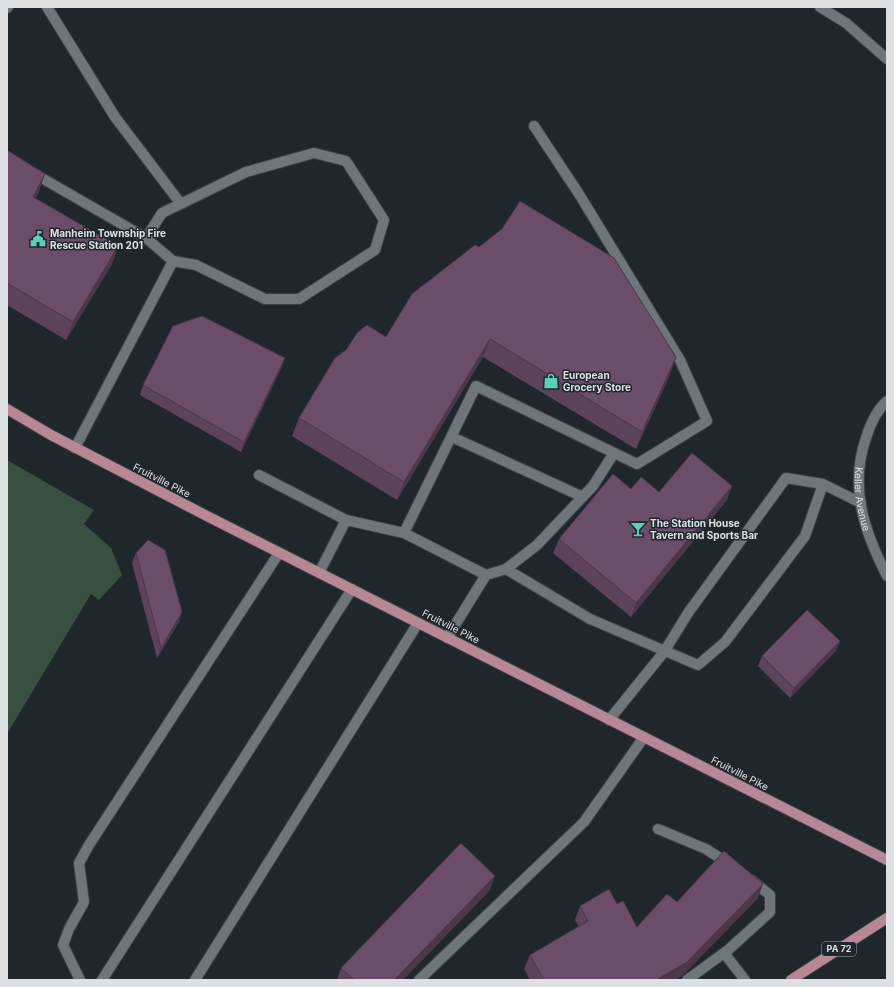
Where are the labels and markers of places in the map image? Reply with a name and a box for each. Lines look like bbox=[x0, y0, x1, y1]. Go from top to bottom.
place label: Manheim Township Fire Rescue Station 201 bbox=[50, 227, 166, 251]
public building icon: Manheim Township Fire Rescue Station 201 bbox=[29, 230, 47, 248]
place label: European Grocery Store bbox=[563, 369, 631, 394]
shop icon: European Grocery Store bbox=[542, 372, 560, 390]
place label: The Station House Tavern and Sports Bar bbox=[650, 517, 758, 541]
bar icon: The Station House Tavern and Sports Bar bbox=[629, 520, 647, 538]

